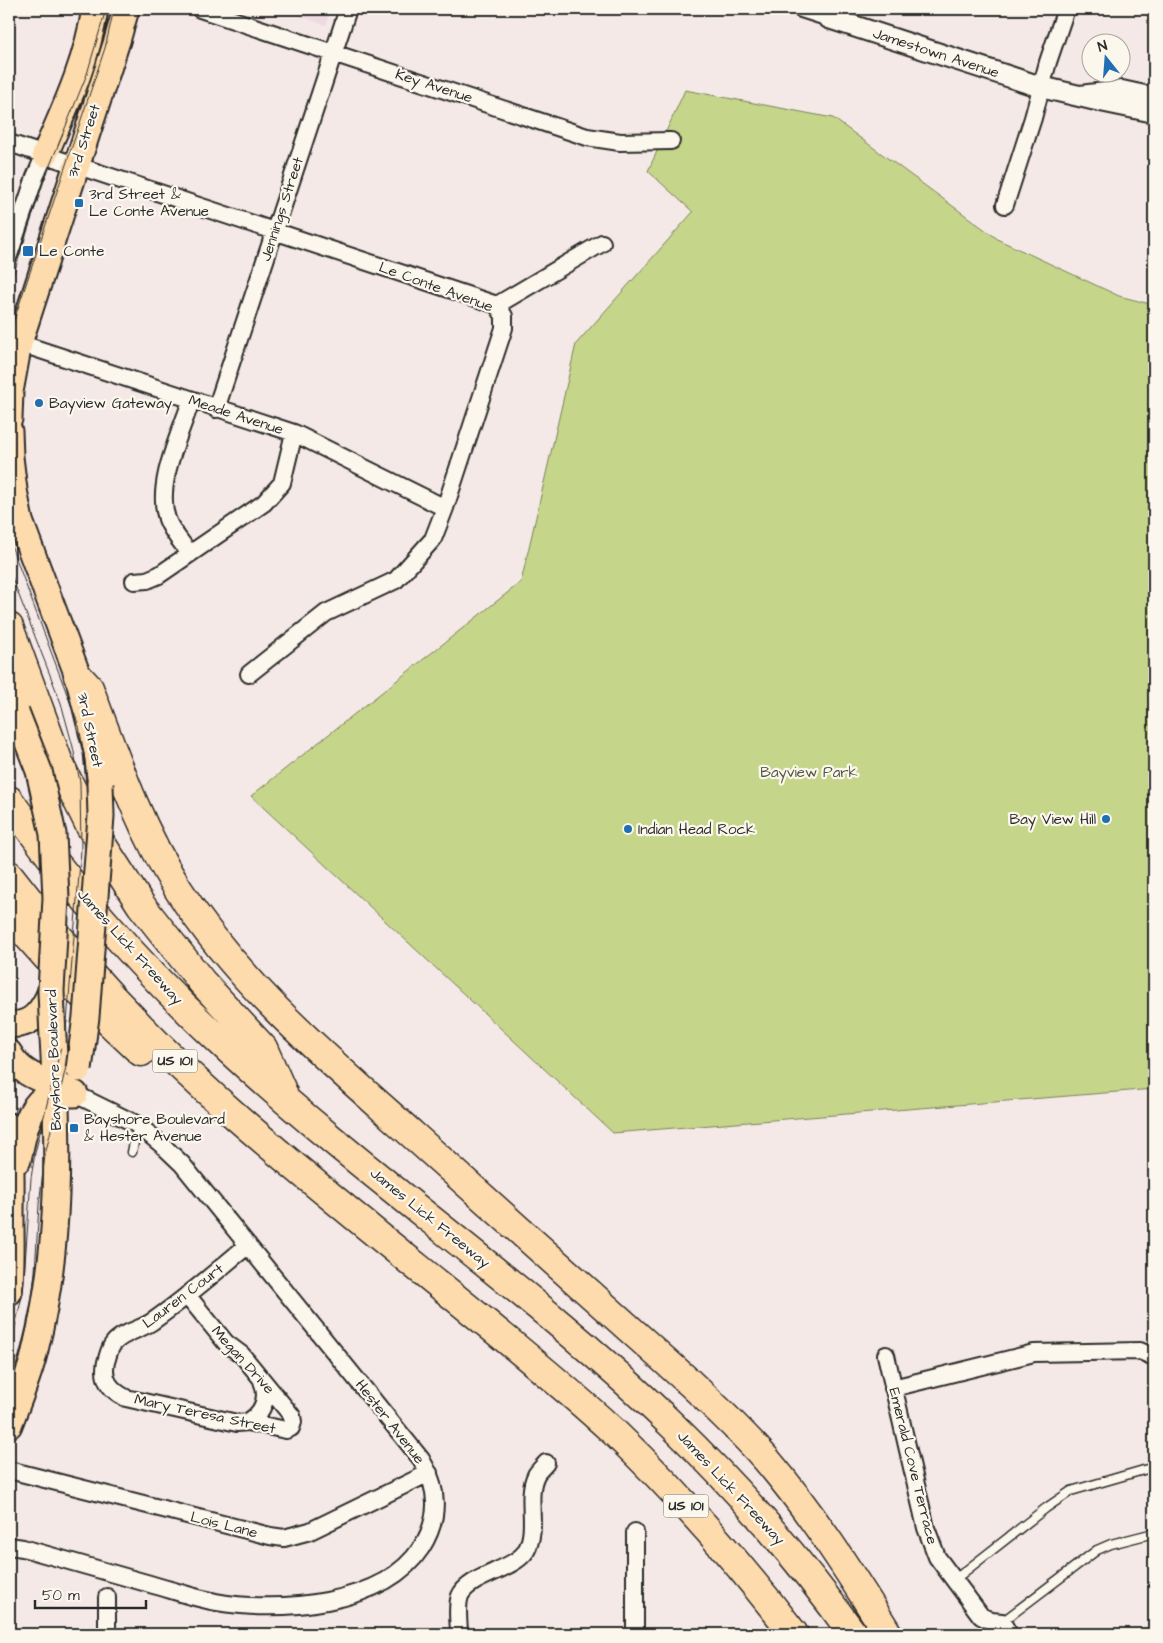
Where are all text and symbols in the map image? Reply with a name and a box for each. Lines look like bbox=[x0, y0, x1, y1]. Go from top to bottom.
street label: Jamestown Avenue bbox=[870, 23, 1002, 83]
north arrow bbox=[1080, 32, 1130, 82]
text: N bbox=[1095, 36, 1110, 57]
street label: Key Avenue bbox=[392, 64, 475, 109]
street label: 3rd Street bbox=[62, 102, 106, 180]
street label: Jennings Street bbox=[255, 154, 310, 264]
place label: 3rd Street & Le Conte Avenue bbox=[89, 184, 209, 222]
marker: 3rd Street & Le Conte Avenue bbox=[73, 197, 85, 209]
place label: Le Conte bbox=[39, 241, 104, 262]
marker: Le Conte bbox=[21, 244, 35, 258]
street label: Le Conte Avenue bbox=[376, 257, 496, 317]
street label: Meade Avenue bbox=[186, 390, 286, 440]
place label: Bayview Gateway bbox=[49, 393, 172, 415]
marker: Bayview Gateway bbox=[33, 397, 45, 409]
street label: 3rd Street bbox=[72, 691, 108, 769]
park label: Bayview Park bbox=[760, 762, 858, 784]
place label: Bay View Hill bbox=[1009, 809, 1096, 831]
marker: Bay View Hill bbox=[1100, 813, 1112, 825]
place label: Indian Head Rock bbox=[638, 819, 755, 840]
marker: Indian Head Rock bbox=[622, 823, 634, 835]
street label: James Lick Freeway bbox=[72, 885, 188, 1010]
street label: Bayshore Boulevard bbox=[41, 989, 68, 1131]
road number: US 101 bbox=[152, 1050, 198, 1072]
place label: Bayshore Boulevard & Hester Avenue bbox=[84, 1109, 225, 1147]
marker: Bayshore Boulevard & Hester Avenue bbox=[68, 1122, 80, 1134]
street label: James Lick Freeway bbox=[365, 1163, 495, 1274]
street label: Lauren Court bbox=[138, 1259, 228, 1333]
street label: Megan Drive bbox=[206, 1321, 279, 1399]
street label: Hester Avenue bbox=[350, 1375, 430, 1469]
street label: Emerald Cove Terrace bbox=[883, 1385, 943, 1547]
street label: Mary Teresa Street bbox=[132, 1389, 278, 1440]
street label: James Lick Freeway bbox=[672, 1426, 790, 1550]
road number: US 101 bbox=[664, 1494, 708, 1518]
street label: Lois Lane bbox=[188, 1507, 260, 1543]
scale bar bbox=[35, 1578, 146, 1610]
text: 50 m bbox=[42, 1585, 80, 1606]

